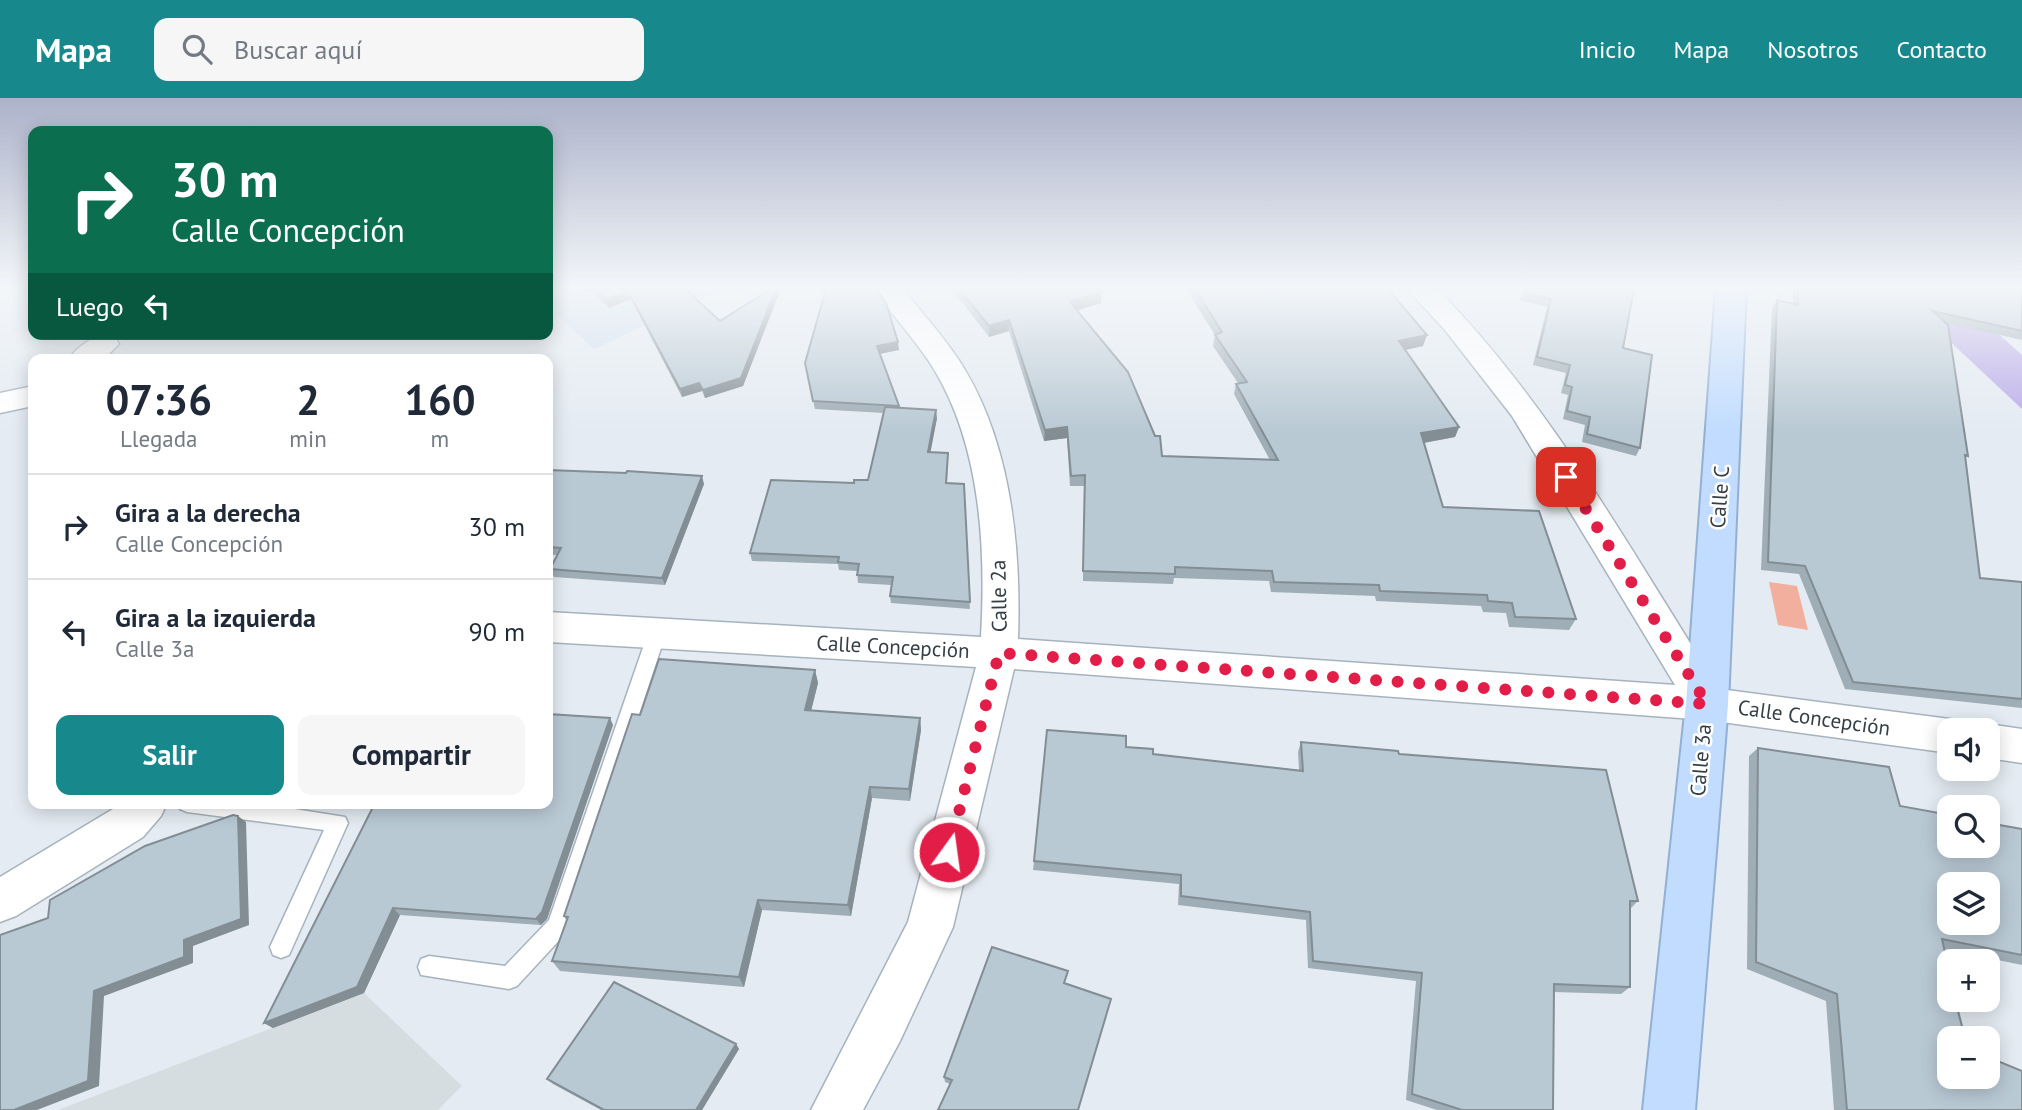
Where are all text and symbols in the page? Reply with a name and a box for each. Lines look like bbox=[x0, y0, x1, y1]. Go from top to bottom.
search box bbox=[154, 18, 644, 81]
text: Mapa bbox=[35, 28, 112, 71]
icon: search bbox=[178, 30, 216, 68]
text: Buscar aquí bbox=[234, 33, 362, 66]
text: Inicio bbox=[1579, 34, 1636, 65]
text: Mapa bbox=[1674, 34, 1729, 65]
text: Nosotros bbox=[1767, 34, 1859, 65]
text: Contacto bbox=[1897, 34, 1987, 65]
text: 30 m bbox=[171, 147, 278, 211]
icon: right bbox=[56, 154, 147, 245]
text: Calle Concepción bbox=[171, 209, 405, 251]
icon: left bbox=[138, 287, 176, 325]
text: Luego bbox=[56, 290, 124, 323]
text: 07:36 bbox=[105, 372, 212, 427]
text: 2 bbox=[296, 372, 320, 427]
text: 160 bbox=[404, 372, 476, 427]
text: Llegada bbox=[120, 424, 197, 453]
text: min bbox=[289, 424, 327, 453]
text: m bbox=[431, 424, 449, 453]
pin bbox=[1536, 447, 1596, 507]
icon: arrive bbox=[1547, 458, 1585, 496]
street label: Calle C bbox=[1704, 465, 1735, 529]
text: Gira a la derecha bbox=[115, 496, 301, 529]
icon: right bbox=[56, 508, 94, 546]
text: 30 m bbox=[469, 510, 525, 543]
text: Calle Concepción bbox=[115, 529, 283, 558]
street label: Calle 2a bbox=[984, 560, 1013, 632]
text: Gira a la izquierda bbox=[115, 601, 316, 634]
icon: left bbox=[56, 613, 94, 651]
text: 90 m bbox=[469, 615, 525, 648]
street label: Calle Concepción bbox=[816, 629, 970, 664]
text: Calle 3a bbox=[115, 634, 194, 663]
street label: Calle Concepción bbox=[1736, 693, 1892, 742]
button: Salir bbox=[56, 715, 284, 795]
button: Compartir bbox=[298, 715, 525, 795]
map controls bbox=[1937, 718, 2000, 1089]
button: sound bbox=[1937, 718, 2000, 781]
street label: Calle 3a bbox=[1684, 723, 1717, 797]
button: search bbox=[1937, 795, 2000, 858]
position arrow bbox=[912, 815, 986, 889]
button: layers bbox=[1937, 872, 2000, 935]
button: + bbox=[1937, 949, 2000, 1012]
button: − bbox=[1937, 1026, 2000, 1089]

